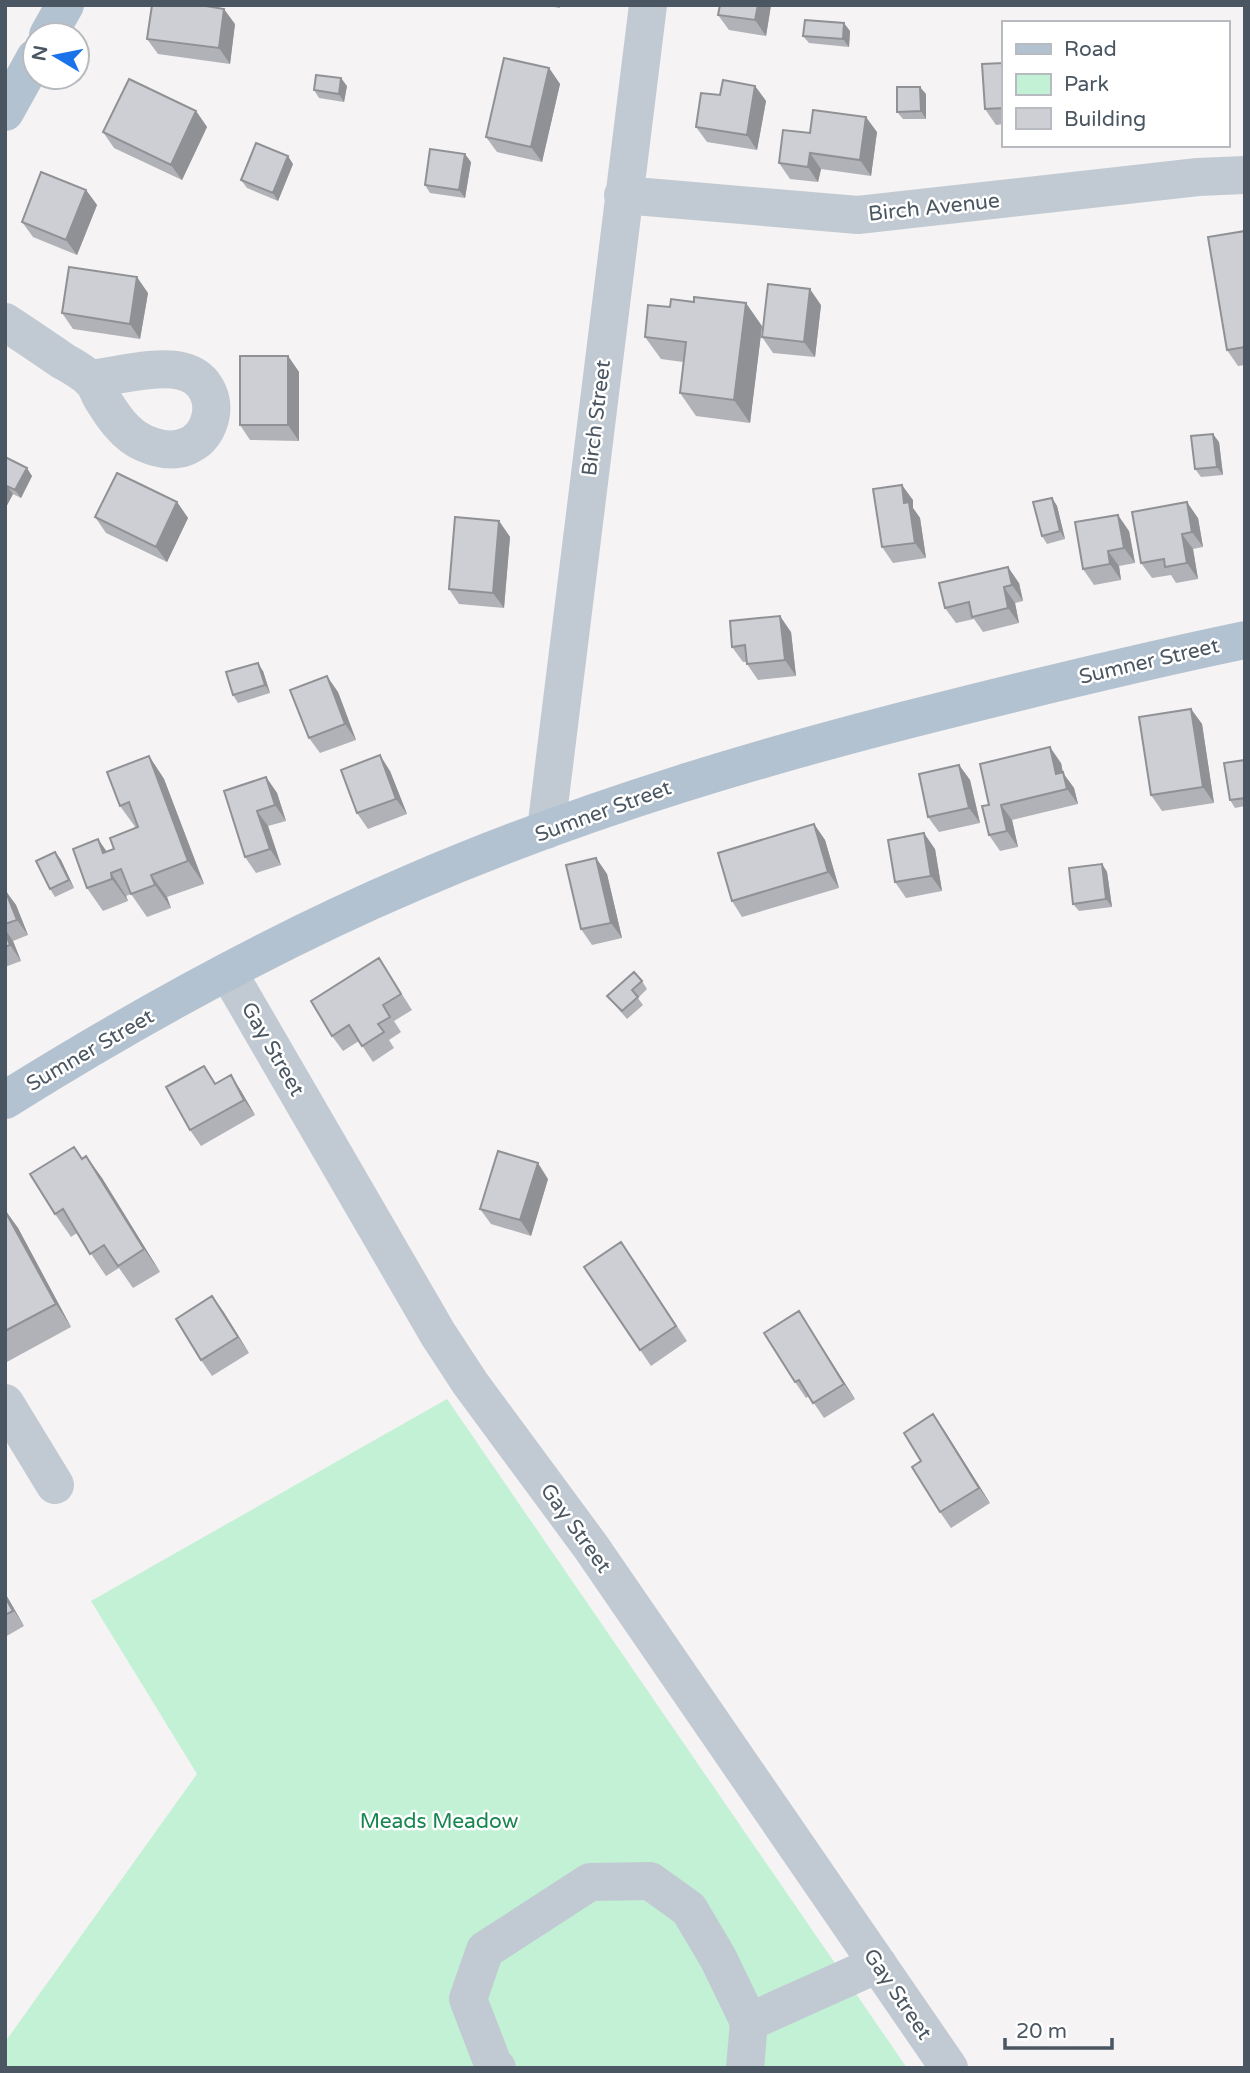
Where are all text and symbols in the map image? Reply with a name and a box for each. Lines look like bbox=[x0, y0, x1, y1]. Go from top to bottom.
north arrow bbox=[21, 21, 91, 91]
legend bbox=[1002, 21, 1229, 147]
text: Road bbox=[1064, 37, 1117, 62]
text: N bbox=[28, 44, 52, 63]
text: Park bbox=[1064, 72, 1109, 97]
text: Building bbox=[1064, 107, 1146, 132]
street label: Birch Avenue bbox=[867, 188, 1001, 227]
street label: Birch Street bbox=[577, 359, 616, 478]
street label: Sumner Street bbox=[1077, 633, 1222, 690]
street label: Sumner Street bbox=[532, 775, 675, 848]
street label: Gay Street bbox=[236, 998, 309, 1101]
street label: Sumner Street bbox=[22, 1004, 158, 1097]
street label: Gay Street bbox=[535, 1479, 616, 1578]
park label: Meads Meadow bbox=[360, 1809, 519, 1834]
street label: Gay Street bbox=[858, 1944, 937, 2044]
scale bar bbox=[1005, 2007, 1112, 2050]
text: 20 m bbox=[1016, 2019, 1067, 2044]

